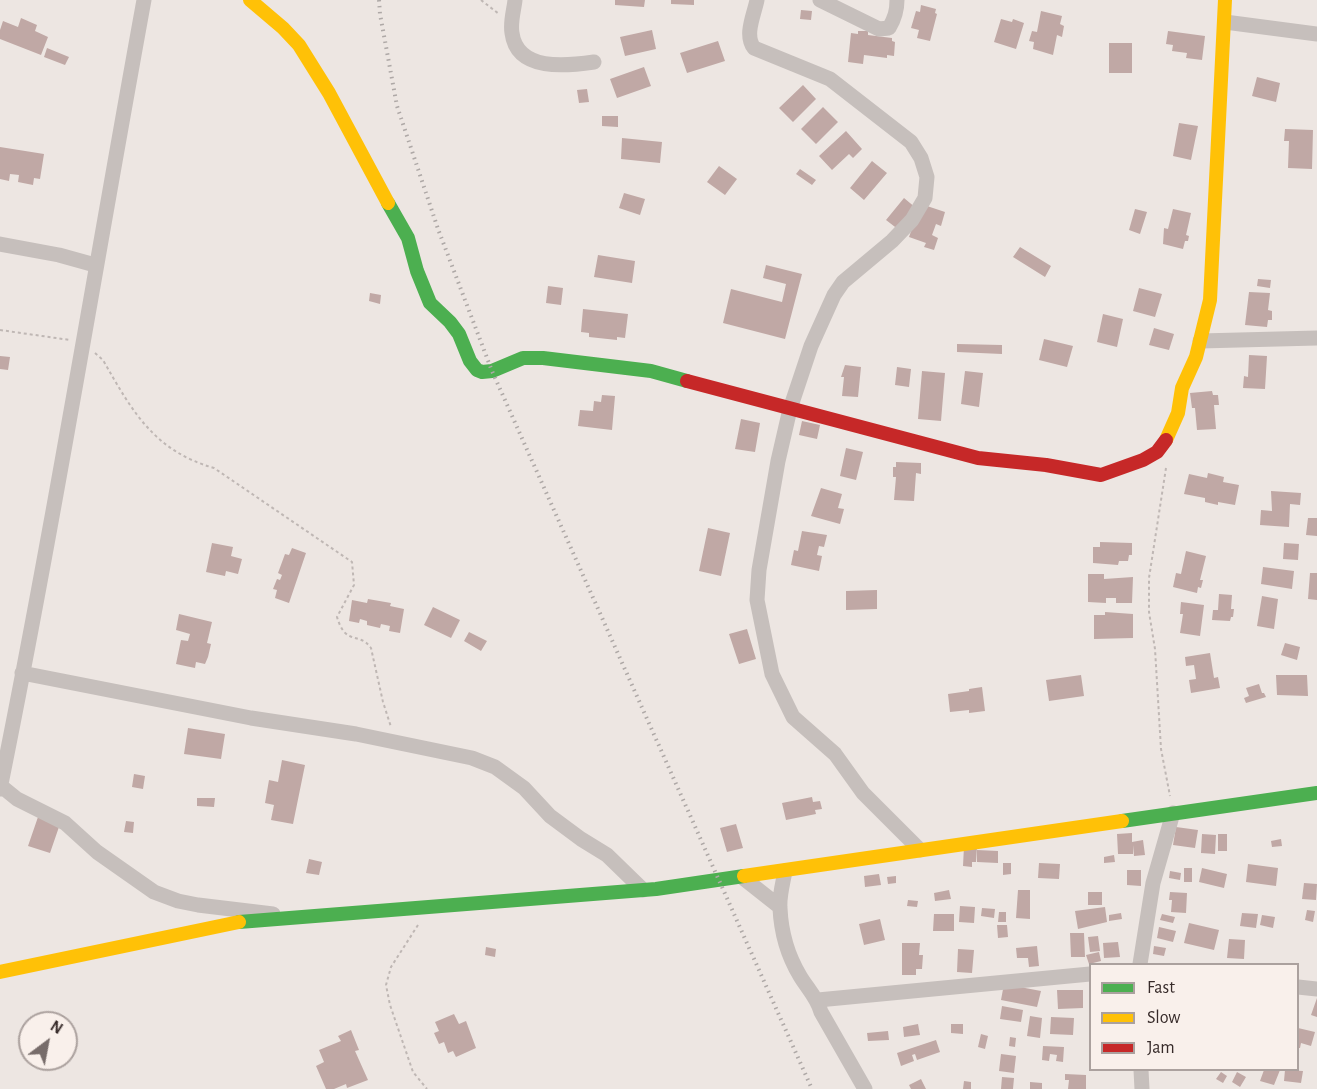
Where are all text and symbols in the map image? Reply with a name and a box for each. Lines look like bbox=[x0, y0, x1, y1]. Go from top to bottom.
legend bbox=[1089, 963, 1299, 1071]
text: Fast bbox=[1147, 979, 1175, 997]
text: Slow bbox=[1147, 1009, 1180, 1027]
north arrow bbox=[18, 1011, 78, 1071]
text: N bbox=[48, 1018, 65, 1037]
text: Jam bbox=[1147, 1039, 1175, 1057]

